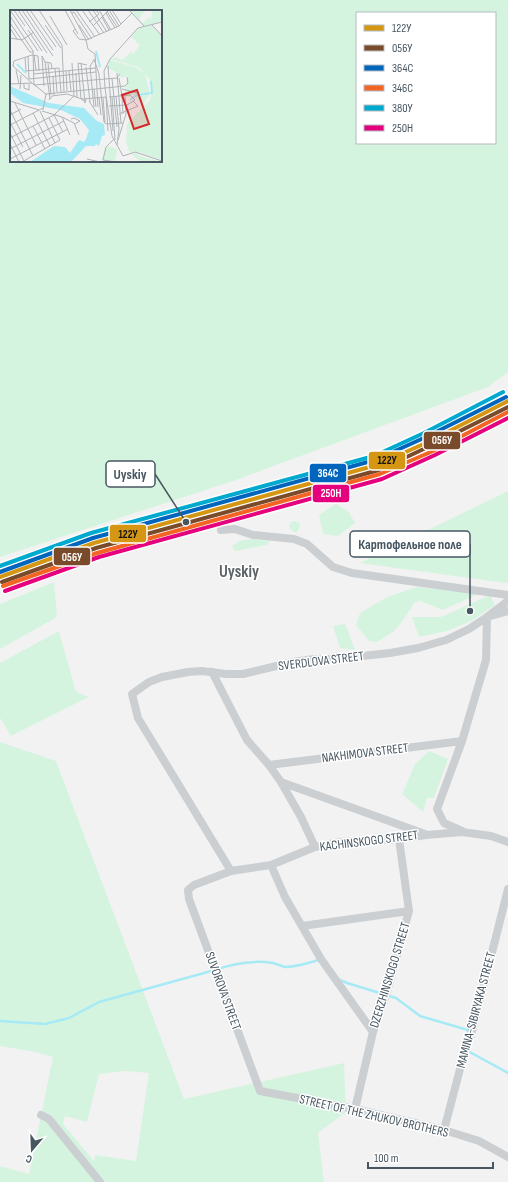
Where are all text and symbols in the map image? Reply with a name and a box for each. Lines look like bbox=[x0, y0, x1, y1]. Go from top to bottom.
inset map bbox=[10, 10, 162, 162]
legend bbox=[356, 12, 496, 144]
text: 122У bbox=[392, 21, 411, 36]
text: 056У bbox=[392, 41, 412, 56]
text: 364С bbox=[392, 61, 413, 76]
text: 346С bbox=[392, 81, 413, 96]
text: 380У bbox=[392, 101, 413, 116]
text: 250Н bbox=[392, 121, 413, 136]
line badge: 056У bbox=[423, 431, 461, 450]
text: 056У bbox=[432, 434, 453, 447]
line badge: 122У bbox=[368, 451, 406, 470]
text: 122У bbox=[377, 454, 397, 467]
callout: Uyskiy bbox=[106, 461, 155, 487]
line badge: 364С bbox=[309, 463, 347, 483]
text: Uyskiy bbox=[113, 466, 147, 483]
text: 364С bbox=[318, 467, 339, 480]
line badge: 250Н bbox=[312, 484, 350, 503]
text: 250Н bbox=[321, 487, 342, 500]
line badge: 122У bbox=[109, 524, 147, 543]
text: 122У bbox=[118, 528, 138, 541]
callout: Картофельное поле bbox=[350, 531, 470, 557]
text: Картофельное поле bbox=[358, 536, 462, 553]
line badge: 056У bbox=[53, 547, 91, 566]
text: 056У bbox=[62, 551, 83, 564]
district label: Uyskiy bbox=[219, 562, 259, 582]
street label: SVERDLOVA STREET bbox=[277, 648, 365, 674]
street label: NAKHIMOVA STREET bbox=[321, 740, 409, 766]
street label: KACHINSKOGO STREET bbox=[319, 827, 419, 855]
street label: DZERZHINSKOGO STREET bbox=[366, 920, 414, 1030]
street label: SUVOROVA STREET bbox=[201, 950, 245, 1032]
street label: MAMINA-SIBIRYAKA STREET bbox=[453, 950, 499, 1070]
street label: STREET OF THE ZHUKOV BROTHERS bbox=[298, 1091, 451, 1141]
north arrow bbox=[12, 1130, 52, 1170]
scale bar bbox=[368, 1144, 493, 1170]
text: 100 m bbox=[374, 1151, 399, 1166]
text: С bbox=[24, 1152, 34, 1166]

